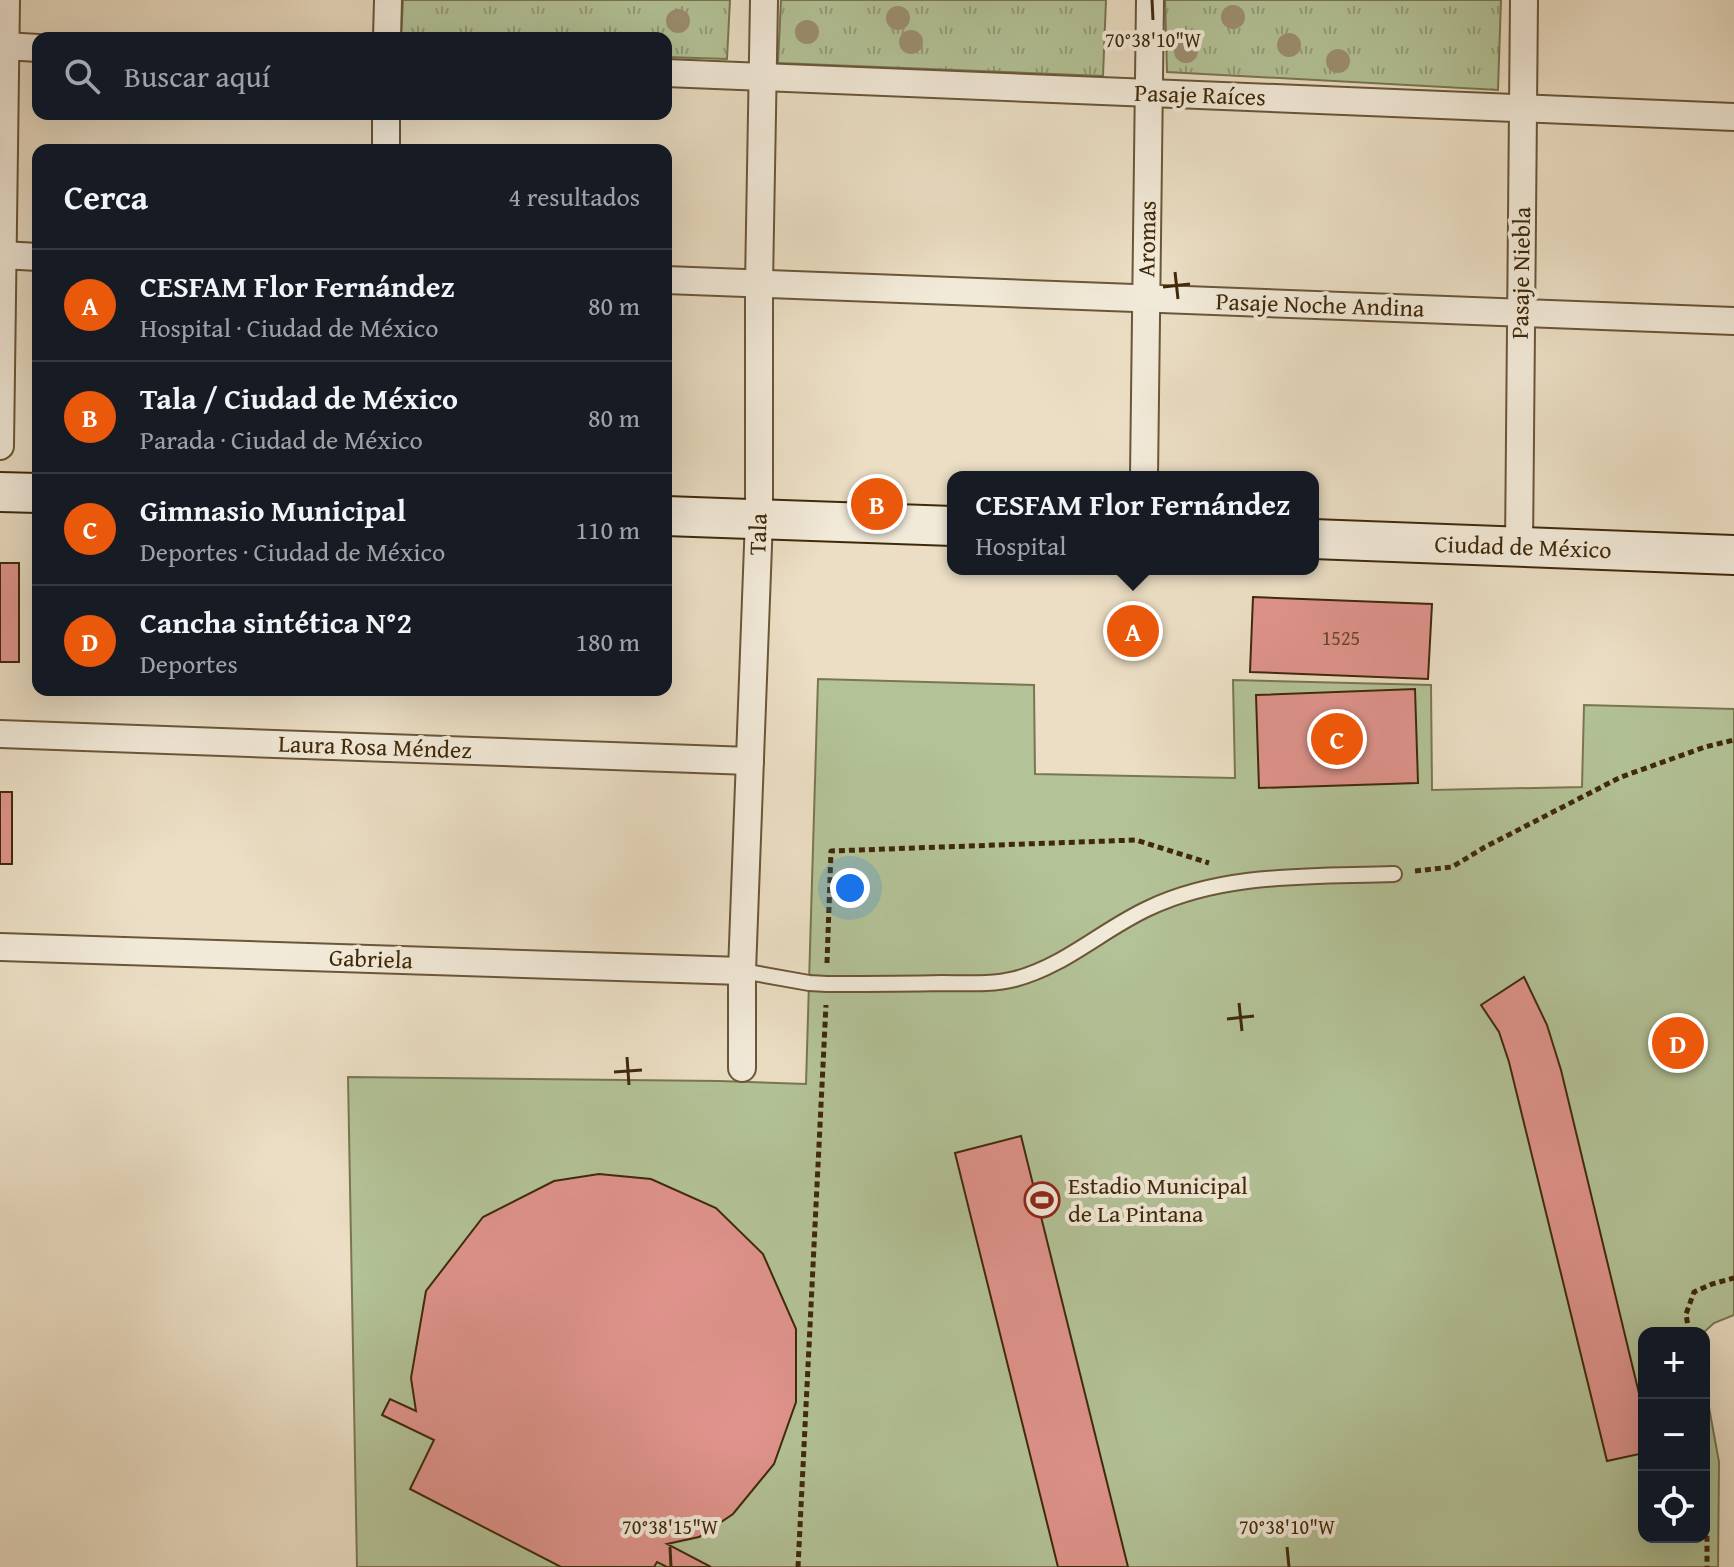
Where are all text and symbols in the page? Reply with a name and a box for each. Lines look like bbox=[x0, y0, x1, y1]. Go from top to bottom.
text: 70°38'10"W bbox=[1105, 25, 1201, 54]
search box bbox=[32, 32, 672, 120]
icon: search bbox=[60, 54, 104, 98]
text: Buscar aquí bbox=[124, 54, 270, 98]
street label: Pasaje Raíces bbox=[1134, 75, 1266, 114]
text: Cerca bbox=[64, 172, 148, 221]
text: 4 resultados bbox=[509, 177, 640, 216]
street label: Aromas bbox=[1128, 200, 1165, 278]
street label: Pasaje Niebla bbox=[1502, 206, 1539, 339]
text: CESFAM Flor Fernández bbox=[140, 264, 455, 308]
street label: Pasaje Noche Andina bbox=[1215, 283, 1426, 326]
text: A bbox=[82, 286, 98, 325]
text: 80 m bbox=[588, 286, 640, 325]
text: Hospital · Ciudad de México bbox=[140, 308, 439, 347]
text: Tala / Ciudad de México bbox=[140, 376, 458, 420]
text: B bbox=[82, 398, 98, 437]
text: 80 m bbox=[588, 398, 640, 437]
text: Parada · Ciudad de México bbox=[140, 420, 423, 459]
popup bbox=[947, 471, 1319, 575]
pin: B bbox=[851, 474, 903, 534]
text: CESFAM Flor Fernández bbox=[976, 482, 1290, 526]
text: Gimnasio Municipal bbox=[140, 488, 406, 532]
text: C bbox=[83, 510, 97, 549]
text: 110 m bbox=[575, 510, 640, 549]
street label: Tala bbox=[739, 512, 776, 556]
text: Hospital bbox=[976, 526, 1067, 565]
street label: Ciudad de México bbox=[1434, 526, 1612, 567]
text: Deportes · Ciudad de México bbox=[140, 532, 445, 571]
text: Cancha sintética N°2 bbox=[140, 600, 412, 644]
pin: A bbox=[1107, 601, 1159, 661]
text: D bbox=[82, 622, 98, 661]
text: 180 m bbox=[575, 622, 640, 661]
house number: 1525 bbox=[1322, 623, 1360, 652]
text: Deportes bbox=[140, 644, 238, 683]
pin: C bbox=[1311, 709, 1363, 769]
street label: Laura Rosa Méndez bbox=[278, 726, 472, 767]
your location bbox=[830, 868, 870, 908]
street label: Gabriela bbox=[328, 940, 414, 977]
pin: D bbox=[1652, 1013, 1704, 1073]
place label: Estadio Municipal de La Pintana bbox=[1068, 1168, 1248, 1231]
sports icon: Estadio Municipal de La Pintana bbox=[1023, 1181, 1061, 1219]
map controls bbox=[1638, 1327, 1710, 1543]
button: + bbox=[1638, 1327, 1710, 1399]
button: − bbox=[1638, 1399, 1710, 1471]
button: locate bbox=[1638, 1471, 1710, 1543]
text: 70°38'15"W bbox=[622, 1512, 718, 1541]
text: 70°38'10"W bbox=[1239, 1512, 1335, 1541]

